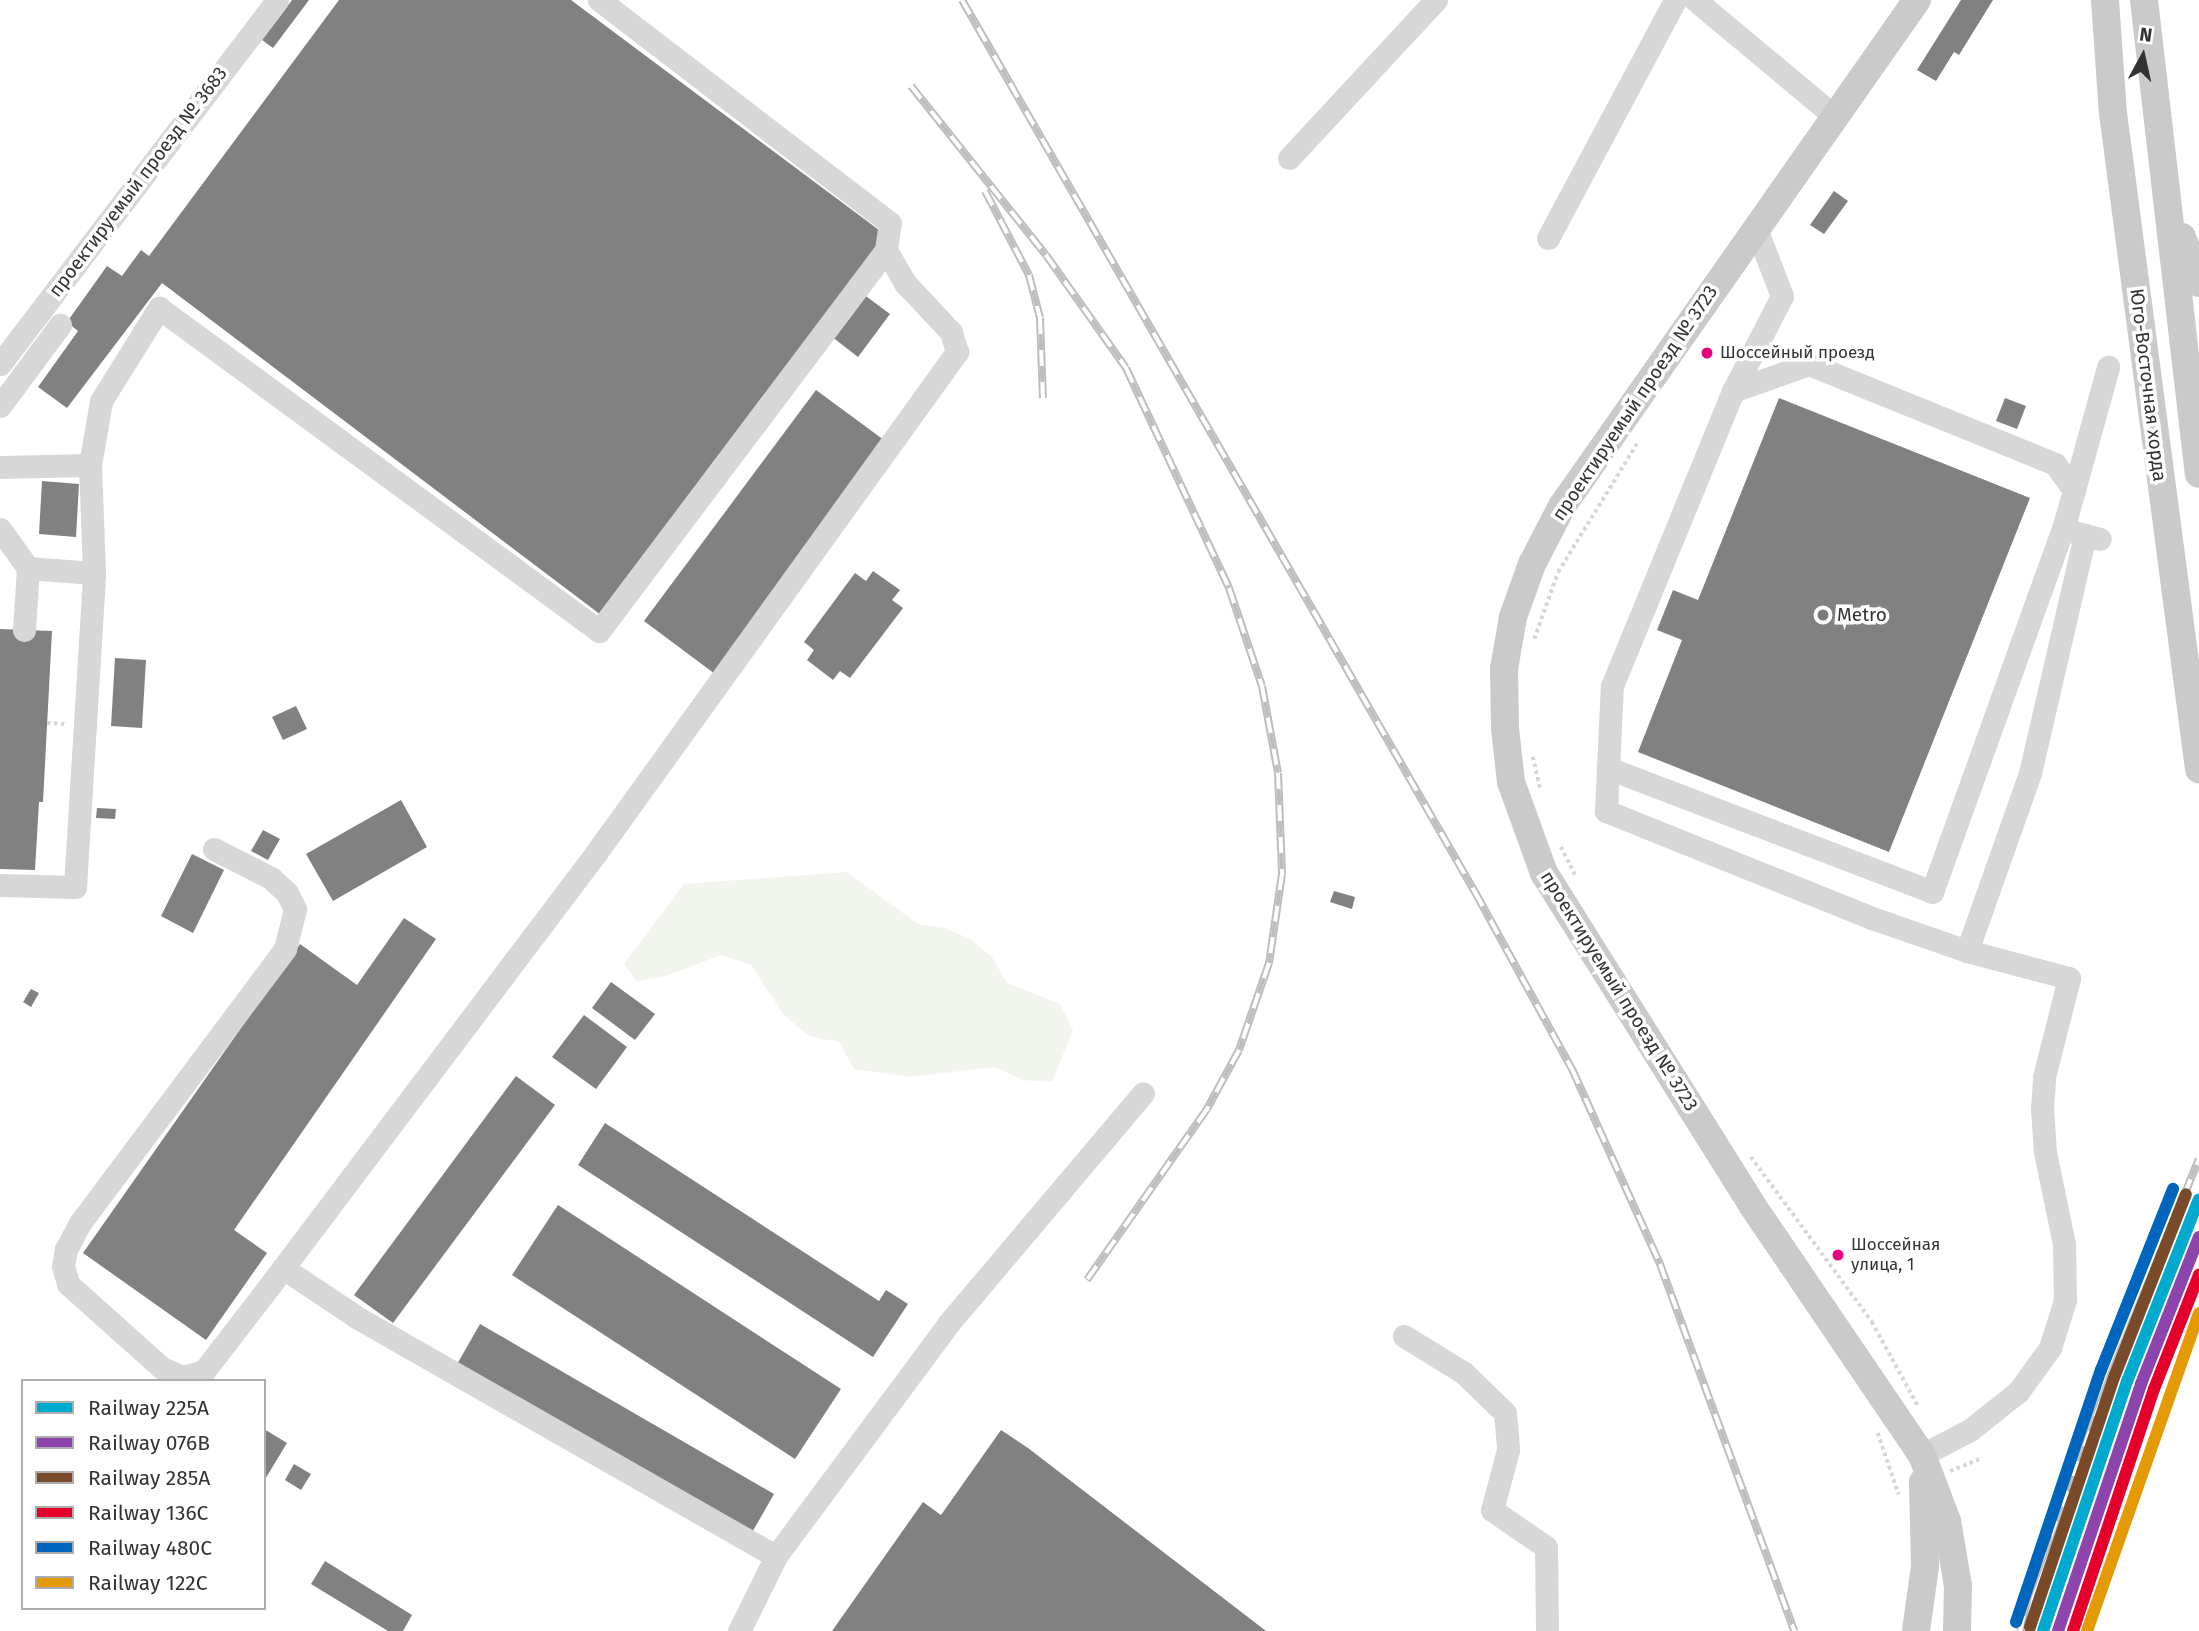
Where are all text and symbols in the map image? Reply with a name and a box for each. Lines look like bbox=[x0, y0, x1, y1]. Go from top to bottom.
north arrow bbox=[2108, 21, 2178, 91]
text: N bbox=[2138, 22, 2154, 47]
street label: проектируемый проезд № 3683 bbox=[44, 63, 232, 301]
street label: проектируемый проезд № 3723 bbox=[1548, 281, 1722, 525]
street label: Юго-Восточная хорда bbox=[2125, 287, 2171, 483]
place label: Шоссейный проезд bbox=[1720, 343, 1875, 363]
marker: Шоссейный проезд bbox=[1700, 346, 1714, 360]
place label: Metro bbox=[1837, 604, 1887, 626]
marker: Metro bbox=[1815, 607, 1831, 623]
street label: проектируемый проезд № 3723 bbox=[1535, 867, 1703, 1115]
place label: Шоссейная улица, 1 bbox=[1851, 1235, 1940, 1275]
marker: Шоссейная улица, 1 bbox=[1831, 1248, 1845, 1262]
legend bbox=[21, 1379, 266, 1610]
text: Railway 225А bbox=[88, 1395, 209, 1421]
text: Railway 076В bbox=[88, 1430, 210, 1456]
text: Railway 285А bbox=[88, 1465, 210, 1491]
text: Railway 136С bbox=[88, 1500, 208, 1526]
text: Railway 480С bbox=[88, 1535, 212, 1561]
text: Railway 122С bbox=[88, 1570, 207, 1596]

